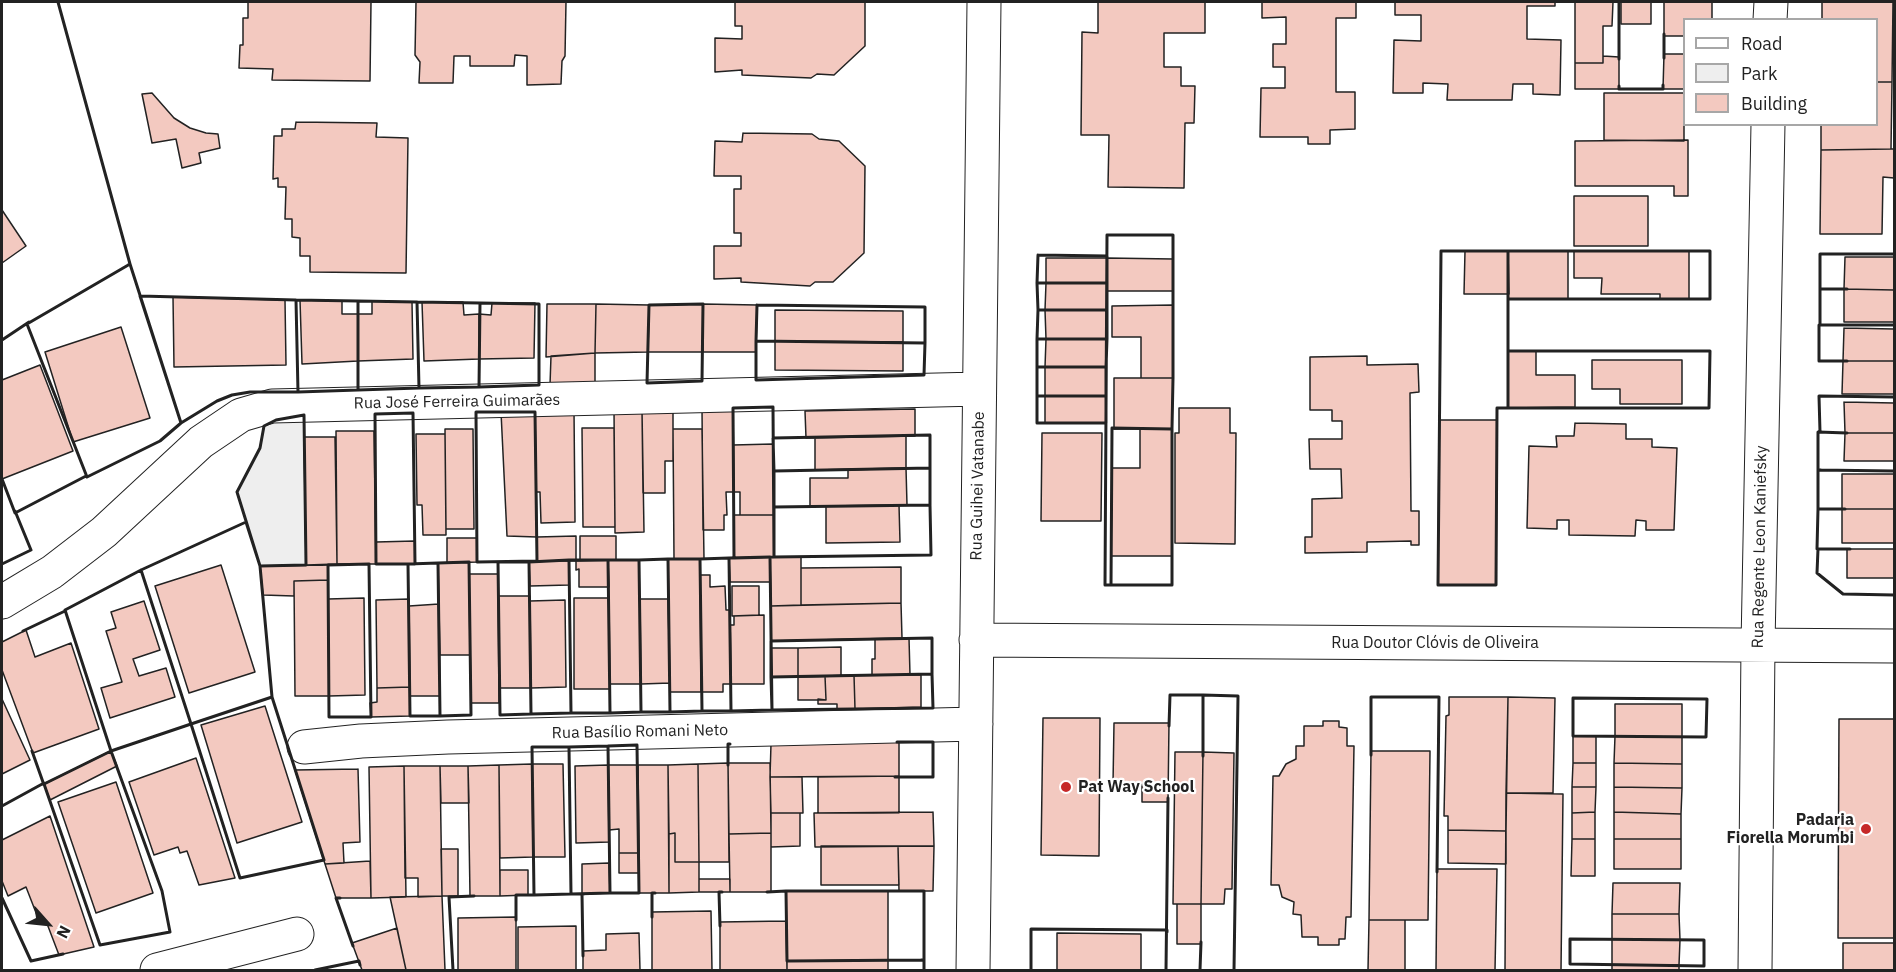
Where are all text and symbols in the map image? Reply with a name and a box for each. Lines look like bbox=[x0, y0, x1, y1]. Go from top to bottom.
legend bbox=[1683, 18, 1878, 126]
text: Road bbox=[1741, 32, 1782, 55]
text: Park bbox=[1741, 62, 1777, 85]
text: Building bbox=[1741, 92, 1807, 115]
street label: Rua José Ferreira Guimarães bbox=[354, 391, 560, 413]
street label: Rua Guihei Vatanabe bbox=[967, 411, 989, 561]
street label: Rua Regente Leon Kaniefsky bbox=[1749, 445, 1771, 649]
street label: Rua Doutor Clóvis de Oliveira bbox=[1331, 633, 1539, 653]
street label: Rua Basílio Romani Neto bbox=[552, 721, 728, 743]
place label: Pat Way School bbox=[1078, 777, 1194, 797]
marker: Pat Way School bbox=[1059, 780, 1073, 794]
place label: Padaria Fiorella Morumbi bbox=[1726, 810, 1854, 848]
marker: Padaria Fiorella Morumbi bbox=[1859, 822, 1873, 836]
north arrow bbox=[18, 894, 78, 954]
text: N bbox=[52, 922, 76, 942]

